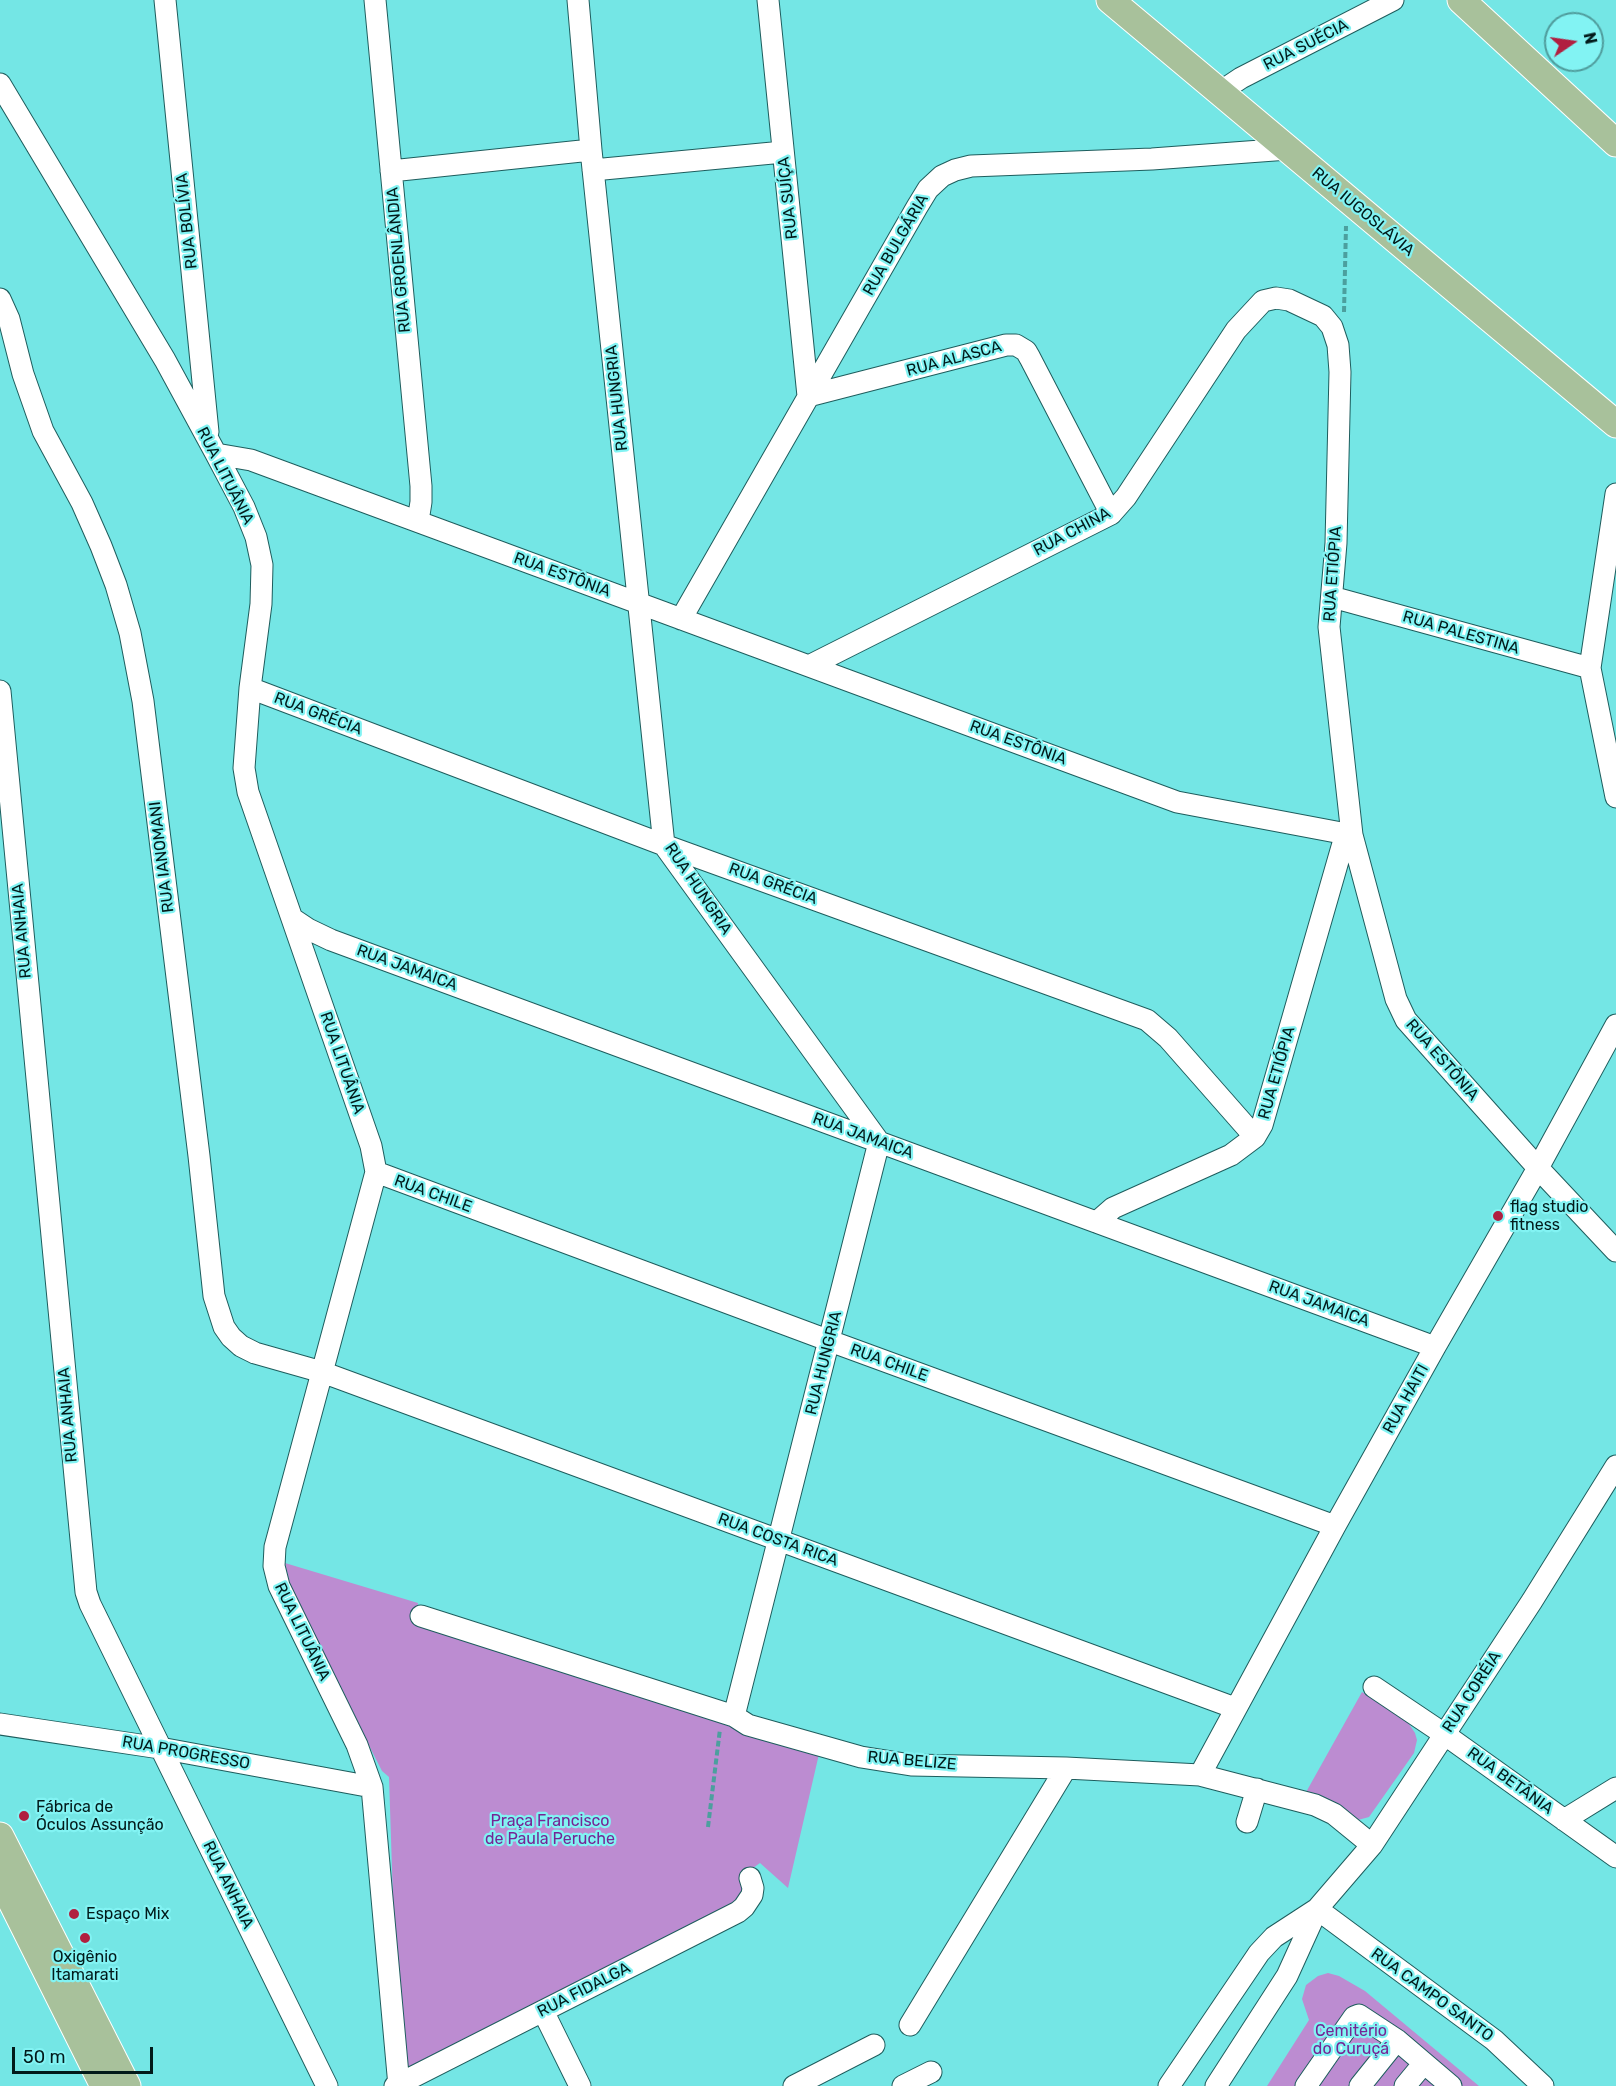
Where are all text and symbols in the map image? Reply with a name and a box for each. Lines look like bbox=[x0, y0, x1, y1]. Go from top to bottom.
north arrow bbox=[1544, 12, 1604, 72]
street label: RUA SUÉCIA bbox=[1260, 15, 1352, 75]
text: N bbox=[1580, 31, 1601, 46]
street label: RUA SUÍÇA bbox=[774, 156, 802, 240]
street label: RUA IUGOSLÁVIA bbox=[1308, 164, 1418, 260]
street label: RUA BOLÍVIA bbox=[172, 172, 202, 270]
street label: RUA GROENLÂNDIA bbox=[383, 186, 415, 334]
street label: RUA BULGÁRIA bbox=[859, 191, 933, 299]
street label: RUA ALASCA bbox=[904, 337, 1004, 381]
street label: RUA HUNGRIA bbox=[602, 344, 632, 452]
street label: RUA LITUÂNIA bbox=[192, 424, 258, 528]
street label: RUA CHINA bbox=[1030, 504, 1114, 560]
street label: RUA ETIÓPIA bbox=[1320, 526, 1346, 622]
street label: RUA ESTÔNIA bbox=[511, 549, 613, 601]
street label: RUA PALESTINA bbox=[1400, 607, 1522, 659]
street label: RUA GRÉCIA bbox=[271, 688, 365, 740]
street label: RUA ESTÔNIA bbox=[967, 717, 1069, 769]
street label: RUA IANOMANI bbox=[146, 800, 178, 914]
street label: RUA HUNGRIA bbox=[660, 840, 736, 938]
street label: RUA GRÉCIA bbox=[726, 859, 820, 909]
street label: RUA ANHAIA bbox=[8, 883, 36, 979]
street label: RUA JAMAICA bbox=[354, 941, 460, 995]
street label: RUA LITUÂNIA bbox=[316, 1009, 368, 1117]
street label: RUA ESTÔNIA bbox=[1401, 1015, 1483, 1105]
street label: RUA ETIÓPIA bbox=[1255, 1024, 1299, 1122]
street label: RUA JAMAICA bbox=[810, 1109, 916, 1163]
street label: RUA CHILE bbox=[392, 1171, 474, 1217]
place label: flag studio fitness bbox=[1510, 1197, 1589, 1235]
marker: flag studio fitness bbox=[1491, 1209, 1505, 1223]
street label: RUA JAMAICA bbox=[1266, 1277, 1372, 1331]
street label: RUA HUNGRIA bbox=[802, 1309, 846, 1417]
street label: RUA CHILE bbox=[848, 1340, 930, 1386]
street label: RUA HAITI bbox=[1379, 1361, 1433, 1437]
street label: RUA ANHAIA bbox=[54, 1367, 82, 1463]
street label: RUA COSTA RICA bbox=[715, 1509, 841, 1571]
street label: RUA LITUÂNIA bbox=[270, 1580, 334, 1684]
street label: RUA CORÉIA bbox=[1439, 1648, 1505, 1736]
street label: RUA PROGRESSO bbox=[121, 1732, 251, 1774]
street label: RUA BETÂNIA bbox=[1463, 1743, 1557, 1819]
street label: RUA BELIZE bbox=[867, 1748, 957, 1774]
place label: Fábrica de Óculos Assunção bbox=[36, 1797, 164, 1835]
marker: Fábrica de Óculos Assunção bbox=[17, 1809, 31, 1823]
park label: Praça Francisco de Paula Peruche bbox=[485, 1811, 615, 1849]
street label: RUA ANHAIA bbox=[199, 1838, 257, 1932]
place label: Espaço Mix bbox=[86, 1904, 169, 1924]
marker: Espaço Mix bbox=[67, 1907, 81, 1921]
marker: Oxigênio Itamarati bbox=[78, 1931, 92, 1945]
street label: RUA CAMPO SANTO bbox=[1367, 1944, 1497, 2046]
place label: Oxigênio Itamarati bbox=[51, 1947, 119, 1985]
street label: RUA FIDALGA bbox=[534, 1958, 634, 2022]
park label: Cemitério do Curuçá bbox=[1313, 2021, 1389, 2059]
scale bar bbox=[15, 2035, 156, 2073]
text: 50 m bbox=[23, 2046, 66, 2068]

